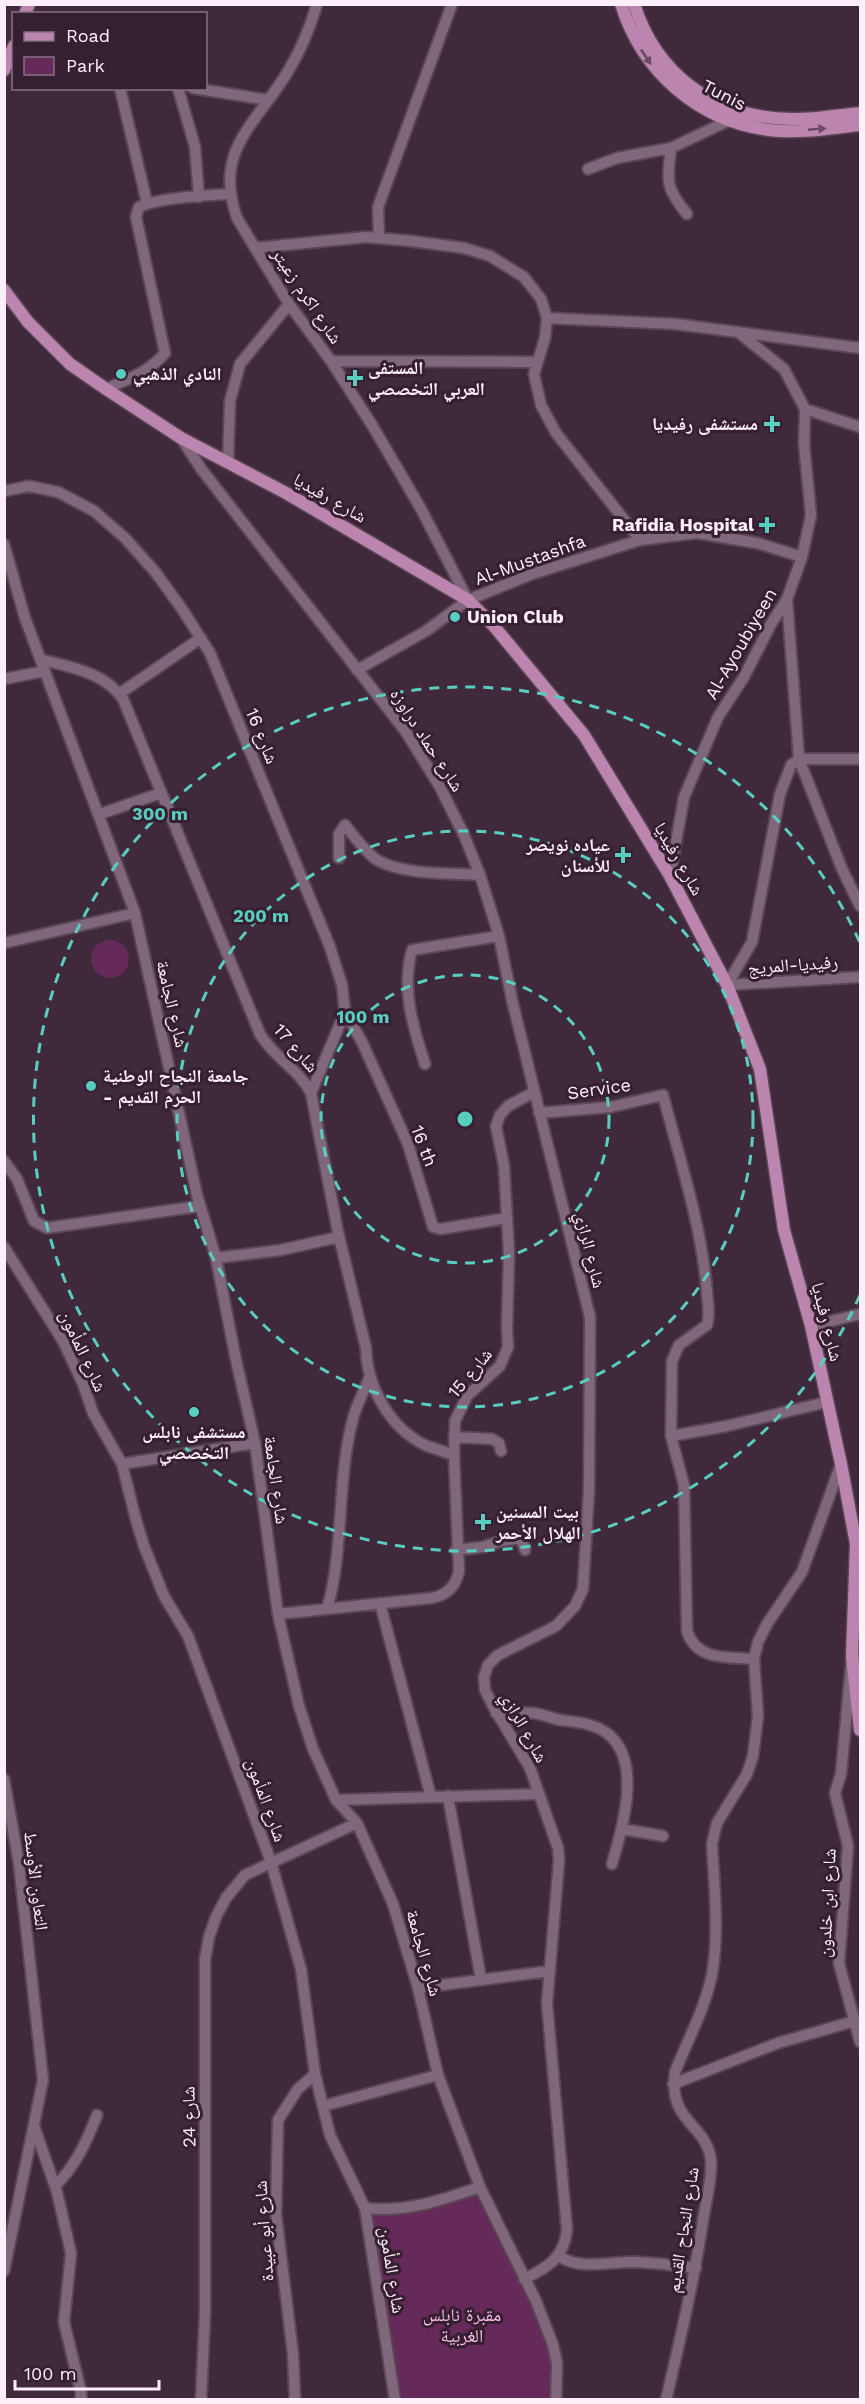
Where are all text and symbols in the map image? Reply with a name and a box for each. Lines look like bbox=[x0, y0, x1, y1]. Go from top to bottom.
legend bbox=[12, 12, 207, 90]
text: Road bbox=[66, 25, 110, 46]
one-way arrow bbox=[640, 49, 651, 65]
text: Park bbox=[66, 55, 105, 76]
street label: Tunis bbox=[699, 75, 750, 114]
one-way arrow bbox=[807, 124, 826, 134]
street label: شارع اكرم زعيتر bbox=[266, 243, 347, 349]
place label: المستفى العربي التخصصي bbox=[368, 357, 485, 403]
place label: النادي الذهبي bbox=[133, 363, 222, 388]
marker: النادي الذهبي bbox=[114, 367, 128, 381]
marker: المستفى العربي التخصصي bbox=[346, 369, 364, 387]
place label: مستشفى رفيديا bbox=[652, 413, 758, 435]
marker: مستشفى رفيديا bbox=[763, 415, 781, 433]
street label: شارع رفيديا bbox=[290, 468, 370, 528]
place label: Rafidia Hospital bbox=[612, 514, 754, 535]
marker: Rafidia Hospital bbox=[758, 516, 776, 534]
street label: Al-Mustashfa bbox=[471, 530, 588, 589]
street label: Al-Ayoubiyeen bbox=[700, 584, 781, 703]
place label: Union Club bbox=[467, 606, 564, 627]
marker: Union Club bbox=[448, 610, 462, 624]
street label: شارع حماد دراوزه bbox=[385, 684, 469, 796]
street label: شارع 16 bbox=[241, 705, 283, 767]
text: 300 m bbox=[132, 803, 188, 824]
street label: شارع رفيديا bbox=[649, 819, 709, 899]
place label: عياده نويصر للأسنان bbox=[525, 834, 610, 877]
marker: عياده نويصر للأسنان bbox=[614, 846, 632, 864]
text: 200 m bbox=[233, 905, 289, 926]
street label: رفيديا-المريج bbox=[747, 951, 839, 980]
street label: شارع الجامعة bbox=[151, 958, 193, 1050]
text: 100 m bbox=[336, 1006, 390, 1027]
street label: شارع 17 bbox=[269, 1019, 323, 1077]
place label: جامعة النجاح الوطنية - الحرم القديم bbox=[103, 1065, 249, 1109]
street label: Service bbox=[566, 1074, 632, 1103]
marker: جامعة النجاح الوطنية - الحرم القديم bbox=[84, 1079, 98, 1093]
centre of rings bbox=[455, 1109, 475, 1129]
street label: 16 th bbox=[407, 1122, 442, 1169]
street label: شارع الرازي bbox=[566, 1209, 610, 1291]
street label: شارع رفيديا bbox=[807, 1280, 847, 1364]
street label: شارع المأمون bbox=[55, 1307, 111, 1395]
street label: شارع 15 bbox=[443, 1344, 497, 1402]
marker: مستشفى نابلس التخصصي bbox=[187, 1405, 201, 1419]
place label: مستشفى نابلس التخصصي bbox=[142, 1421, 246, 1467]
street label: شارع الجامعة bbox=[259, 1435, 293, 1525]
place label: بيت المسنين الهلال الأحمر bbox=[495, 1501, 581, 1544]
marker: بيت المسنين الهلال الأحمر bbox=[474, 1513, 492, 1531]
street label: شارع الرازي bbox=[492, 1688, 553, 1768]
street label: شارع المأمون bbox=[241, 1755, 291, 1845]
street label: التعاون الأوسط bbox=[19, 1830, 53, 1932]
street label: شارع ابن خلدون bbox=[813, 1848, 841, 1958]
street label: شارع الجامعة bbox=[401, 1907, 447, 1999]
street label: شارع 24 bbox=[177, 2086, 201, 2148]
street label: شارع النجاح القديم bbox=[662, 2165, 705, 2295]
street label: شارع أبو عبيدة bbox=[250, 2180, 278, 2282]
street label: شارع المأمون bbox=[374, 2225, 410, 2315]
park label: مقبرة نابلس الغربية bbox=[423, 2304, 501, 2347]
scale bar bbox=[15, 2353, 159, 2391]
text: 100 m bbox=[24, 2363, 77, 2384]

